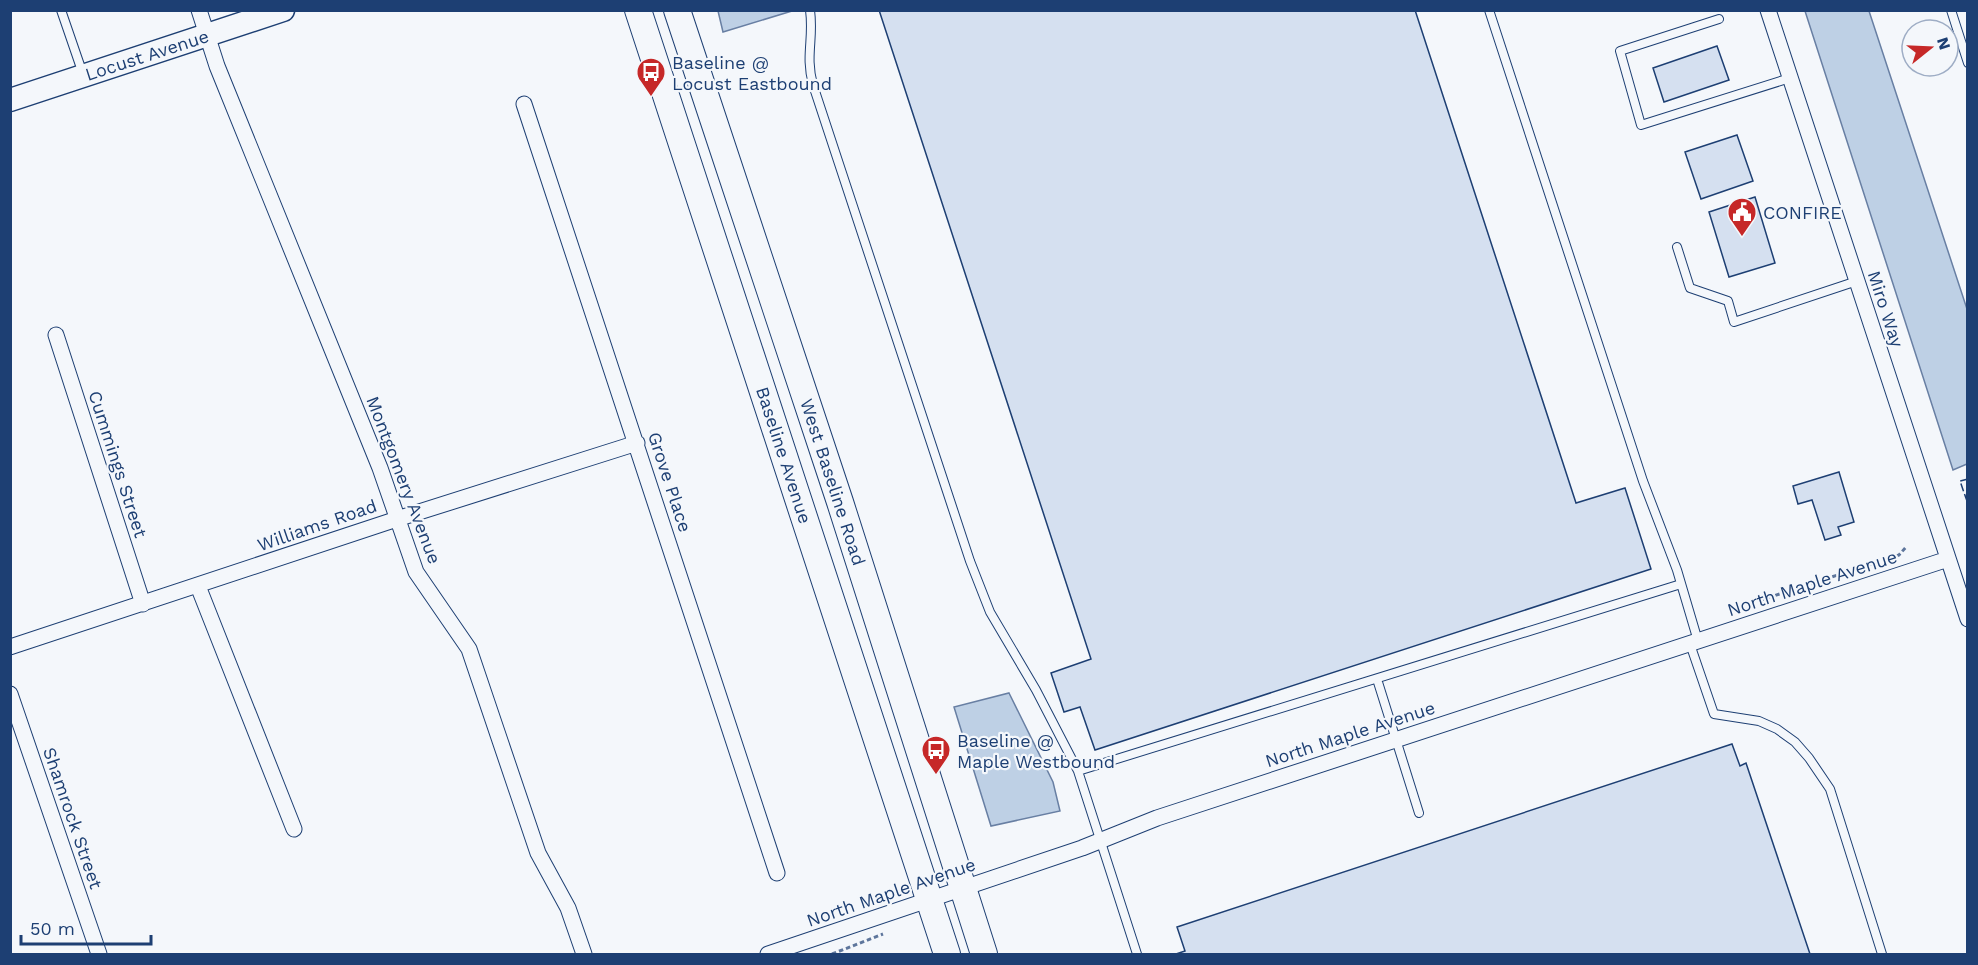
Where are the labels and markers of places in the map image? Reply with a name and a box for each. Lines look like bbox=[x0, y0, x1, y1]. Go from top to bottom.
place label: Baseline @ Locust Eastbound bbox=[672, 52, 832, 94]
bus stop icon: Baseline @ Locust Eastbound bbox=[635, 56, 667, 98]
public building icon: CONFIRE bbox=[1726, 196, 1758, 238]
place label: CONFIRE bbox=[1763, 202, 1842, 223]
place label: Baseline @ Maple Westbound bbox=[957, 730, 1115, 772]
bus stop icon: Baseline @ Maple Westbound bbox=[920, 734, 952, 776]

